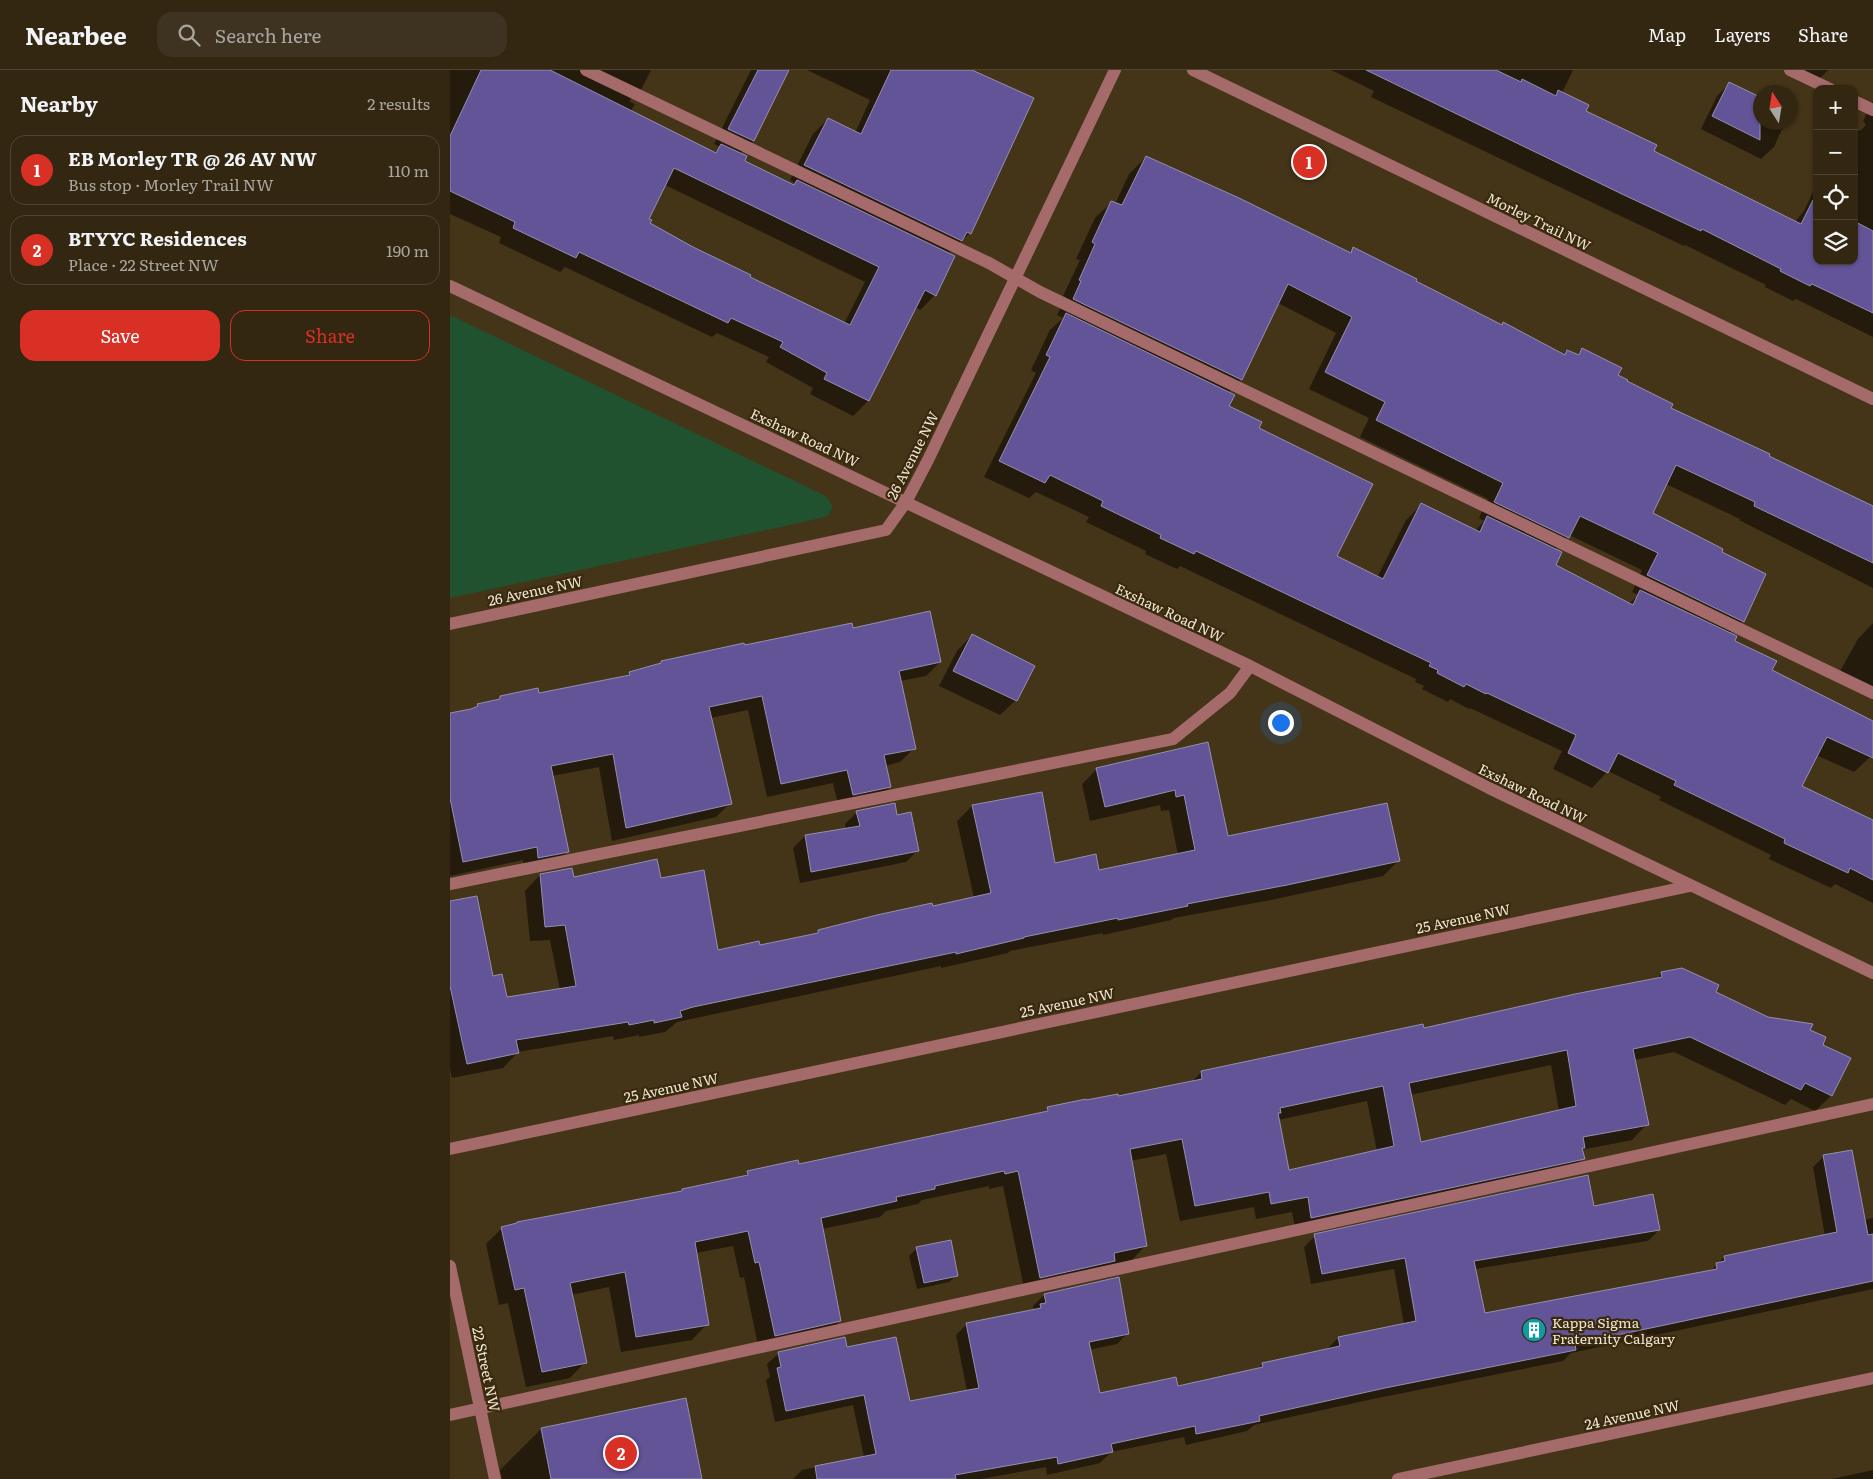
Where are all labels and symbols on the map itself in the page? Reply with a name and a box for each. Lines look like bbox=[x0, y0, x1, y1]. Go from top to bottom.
north arrow bbox=[1753, 85, 1798, 130]
pin: 1 bbox=[1293, 143, 1325, 181]
street label: Morley Trail NW bbox=[1483, 187, 1595, 255]
street label: Exshaw Road NW bbox=[747, 403, 863, 471]
street label: 26 Avenue NW bbox=[881, 408, 943, 502]
street label: 26 Avenue NW bbox=[486, 570, 584, 610]
street label: Exshaw Road NW bbox=[1112, 578, 1228, 646]
your location bbox=[1268, 710, 1294, 736]
street label: Exshaw Road NW bbox=[1476, 758, 1590, 828]
street label: 25 Avenue NW bbox=[1414, 898, 1512, 938]
street label: 25 Avenue NW bbox=[1018, 982, 1116, 1022]
street label: 25 Avenue NW bbox=[622, 1067, 720, 1107]
place label: Kappa Sigma Fraternity Calgary bbox=[1552, 1312, 1676, 1348]
building icon: Kappa Sigma Fraternity Calgary bbox=[1521, 1317, 1547, 1343]
street label: 22 Street NW bbox=[468, 1324, 506, 1414]
street label: 24 Avenue NW bbox=[1583, 1394, 1681, 1434]
pin: 2 bbox=[605, 1434, 637, 1472]

